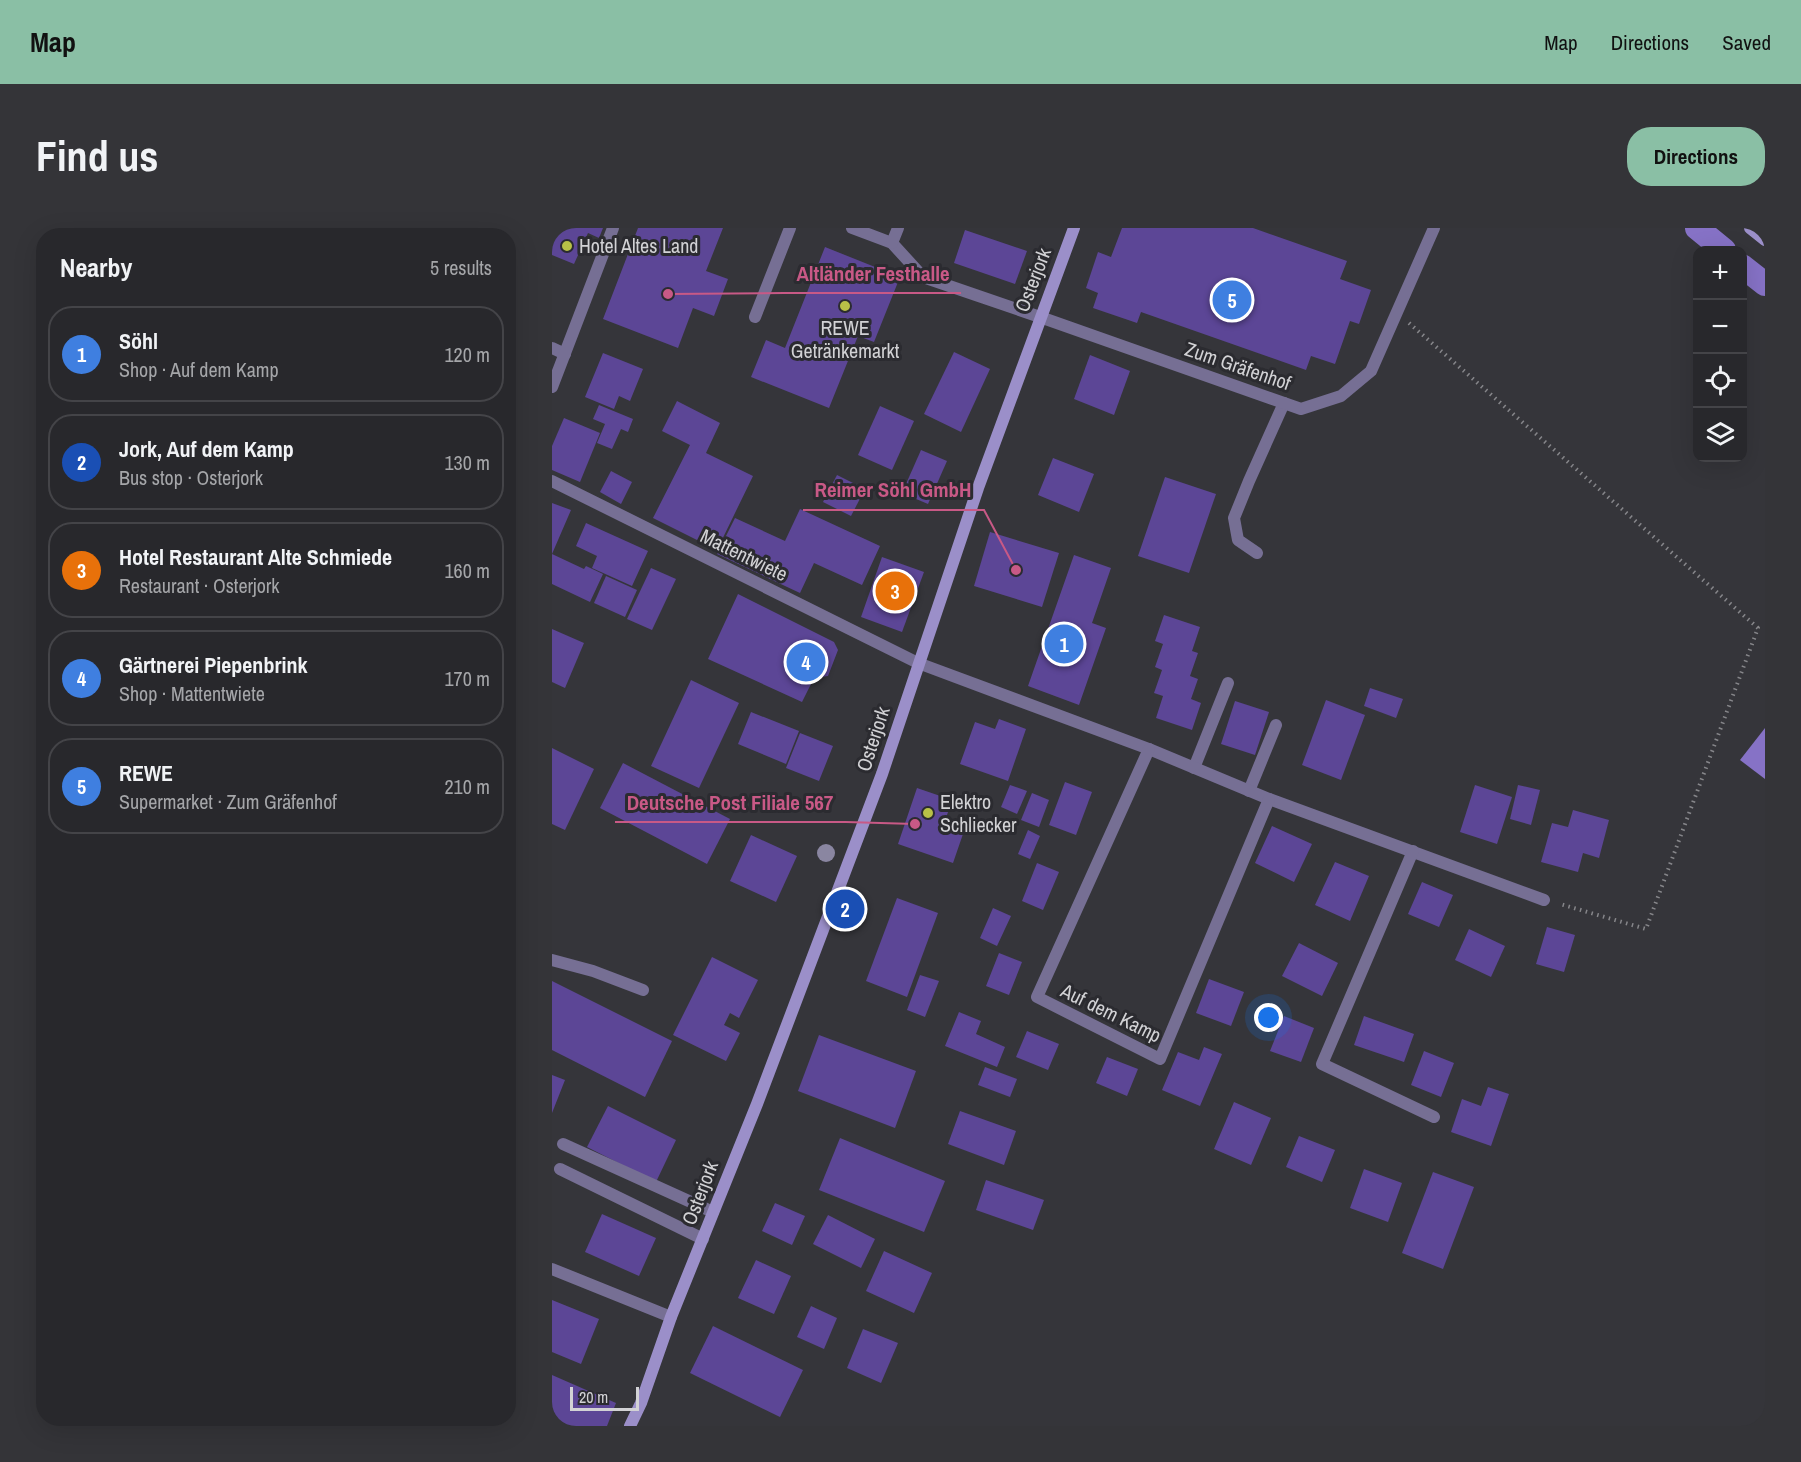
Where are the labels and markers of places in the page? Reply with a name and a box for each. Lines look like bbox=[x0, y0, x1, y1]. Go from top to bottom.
place label: Hotel Altes Land bbox=[579, 232, 698, 259]
marker: Hotel Altes Land bbox=[560, 239, 574, 253]
callout: Altländer Festhalle bbox=[784, 254, 961, 293]
pin: 5 bbox=[1212, 278, 1252, 322]
marker: REWE Getränkemarkt bbox=[838, 299, 852, 313]
place label: REWE Getränkemarkt bbox=[791, 314, 900, 364]
callout: Reimer Söhl GmbH bbox=[803, 471, 984, 510]
pin: 3 bbox=[876, 568, 914, 614]
pin: 1 bbox=[1044, 622, 1084, 666]
pin: 4 bbox=[786, 640, 826, 684]
callout: Deutsche Post Filiale 567 bbox=[615, 783, 846, 822]
place label: Elektro Schliecker bbox=[940, 788, 1017, 838]
marker: Elektro Schliecker bbox=[921, 806, 935, 820]
pin: 2 bbox=[826, 886, 864, 932]

